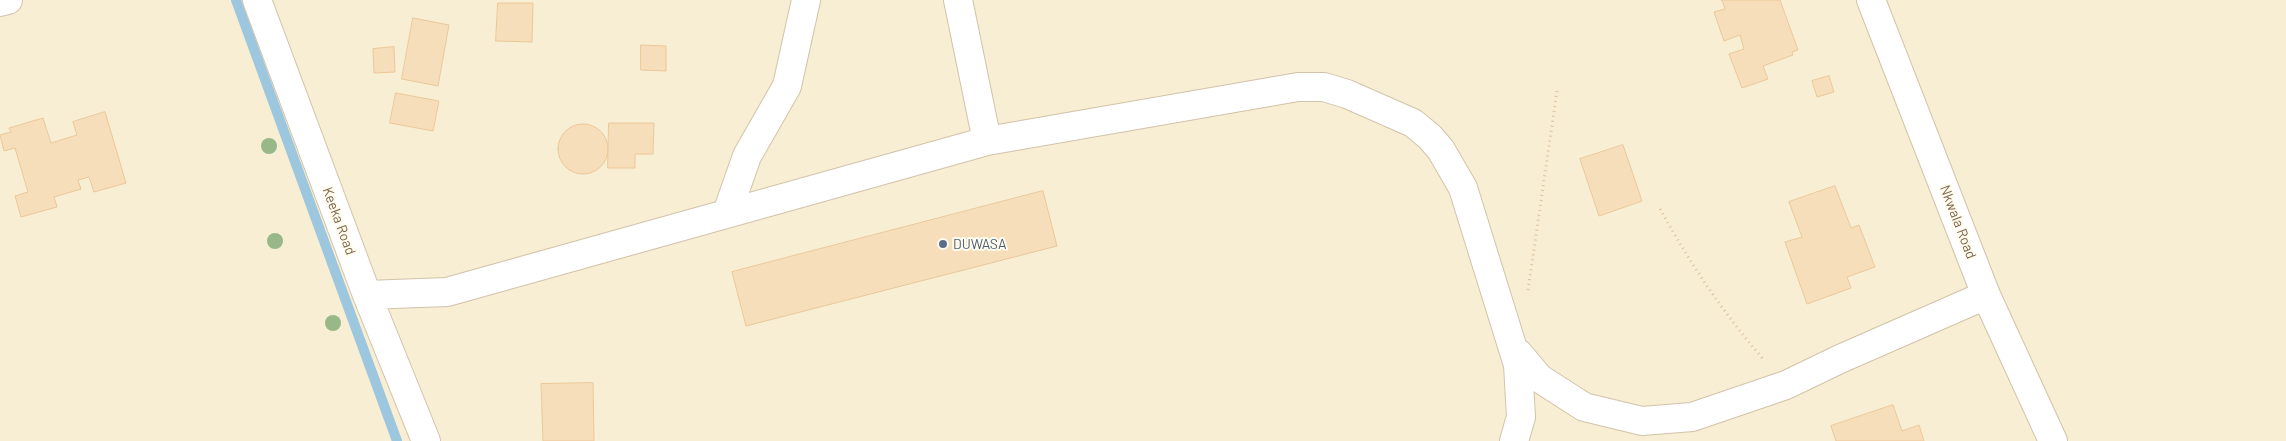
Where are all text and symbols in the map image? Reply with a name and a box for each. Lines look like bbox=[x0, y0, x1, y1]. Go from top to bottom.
street label: Nkwala Road bbox=[1936, 183, 1980, 261]
street label: Keeka Road bbox=[319, 185, 359, 257]
place label: DUWASA bbox=[953, 236, 1006, 252]
marker: DUWASA bbox=[937, 238, 949, 250]

